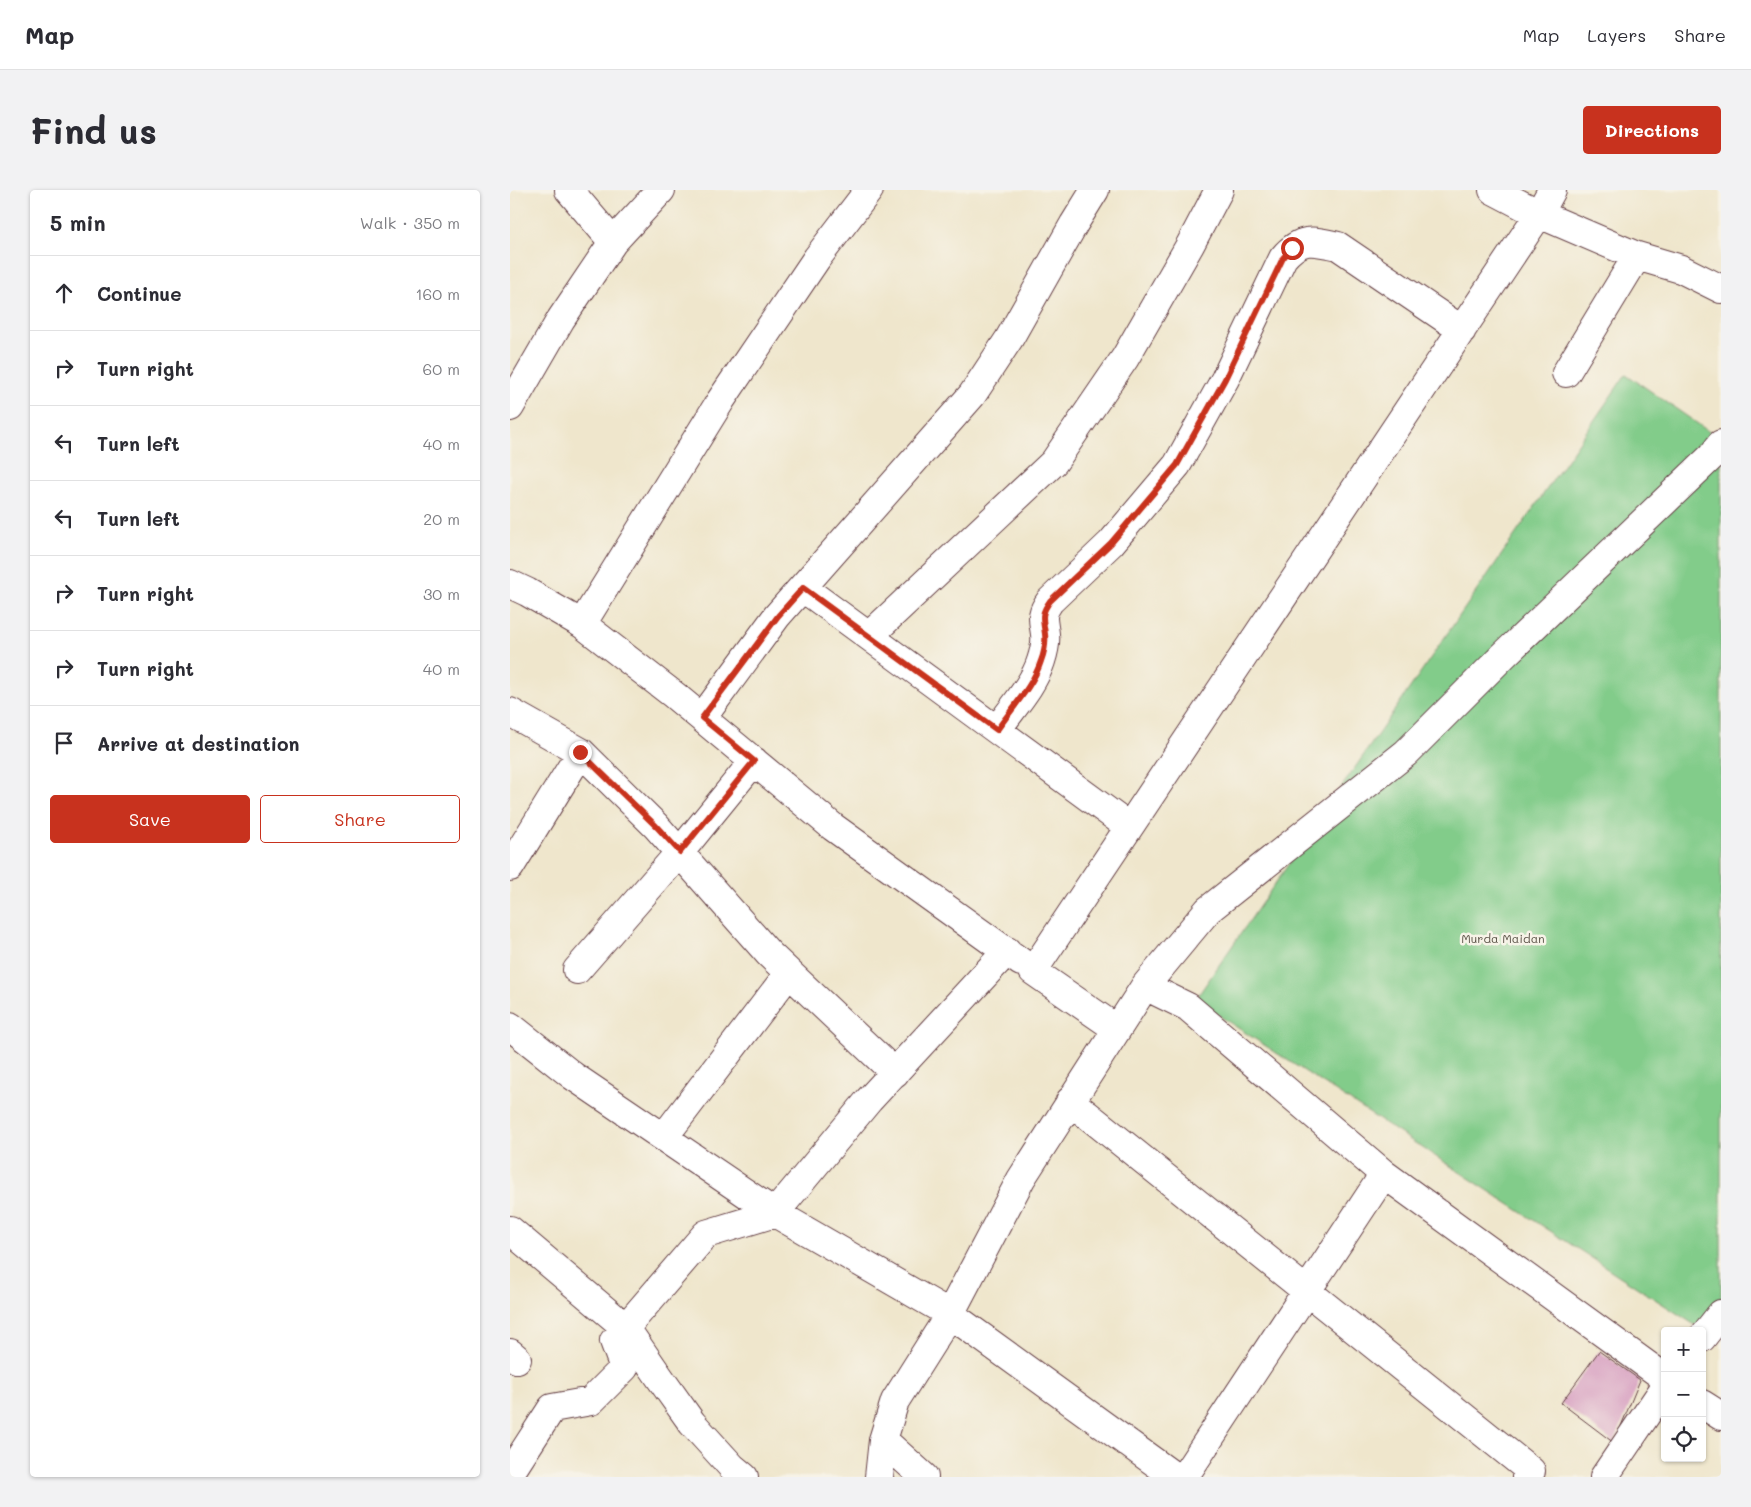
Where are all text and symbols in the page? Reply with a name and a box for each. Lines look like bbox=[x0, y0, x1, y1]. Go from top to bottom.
text: Map bbox=[25, 19, 74, 50]
text: Map bbox=[1523, 23, 1559, 47]
text: Layers bbox=[1587, 23, 1646, 47]
text: Share bbox=[1674, 23, 1726, 47]
button: Directions bbox=[1583, 106, 1721, 154]
text: Find us bbox=[30, 107, 157, 153]
text: 5 min bbox=[50, 209, 106, 236]
text: Walk · 350 m bbox=[360, 212, 460, 233]
route start bbox=[1281, 237, 1304, 260]
icon: ahead bbox=[50, 279, 78, 307]
text: Continue bbox=[97, 281, 182, 306]
text: 160 m bbox=[415, 283, 460, 304]
icon: right bbox=[50, 354, 78, 382]
text: Turn right bbox=[97, 356, 194, 381]
text: 60 m bbox=[423, 358, 460, 379]
icon: left bbox=[50, 429, 78, 457]
text: Turn left bbox=[97, 431, 180, 456]
text: 40 m bbox=[423, 433, 460, 454]
icon: left bbox=[50, 504, 78, 532]
text: Turn left bbox=[97, 506, 180, 531]
text: 20 m bbox=[423, 508, 460, 529]
icon: right bbox=[50, 579, 78, 607]
text: Turn right bbox=[97, 581, 194, 606]
text: 30 m bbox=[423, 583, 460, 604]
icon: right bbox=[50, 654, 78, 682]
text: Turn right bbox=[97, 656, 194, 681]
text: 40 m bbox=[423, 658, 460, 679]
icon: arrive bbox=[50, 729, 78, 757]
text: Arrive at destination bbox=[97, 731, 300, 756]
route end bbox=[569, 741, 592, 764]
button: Save bbox=[50, 795, 250, 843]
button: Share bbox=[260, 795, 460, 843]
park label: Murda Maidan bbox=[1461, 930, 1545, 946]
map controls bbox=[1661, 1327, 1706, 1462]
button: + bbox=[1661, 1327, 1706, 1372]
button: − bbox=[1661, 1372, 1706, 1417]
button: locate bbox=[1661, 1417, 1706, 1462]

